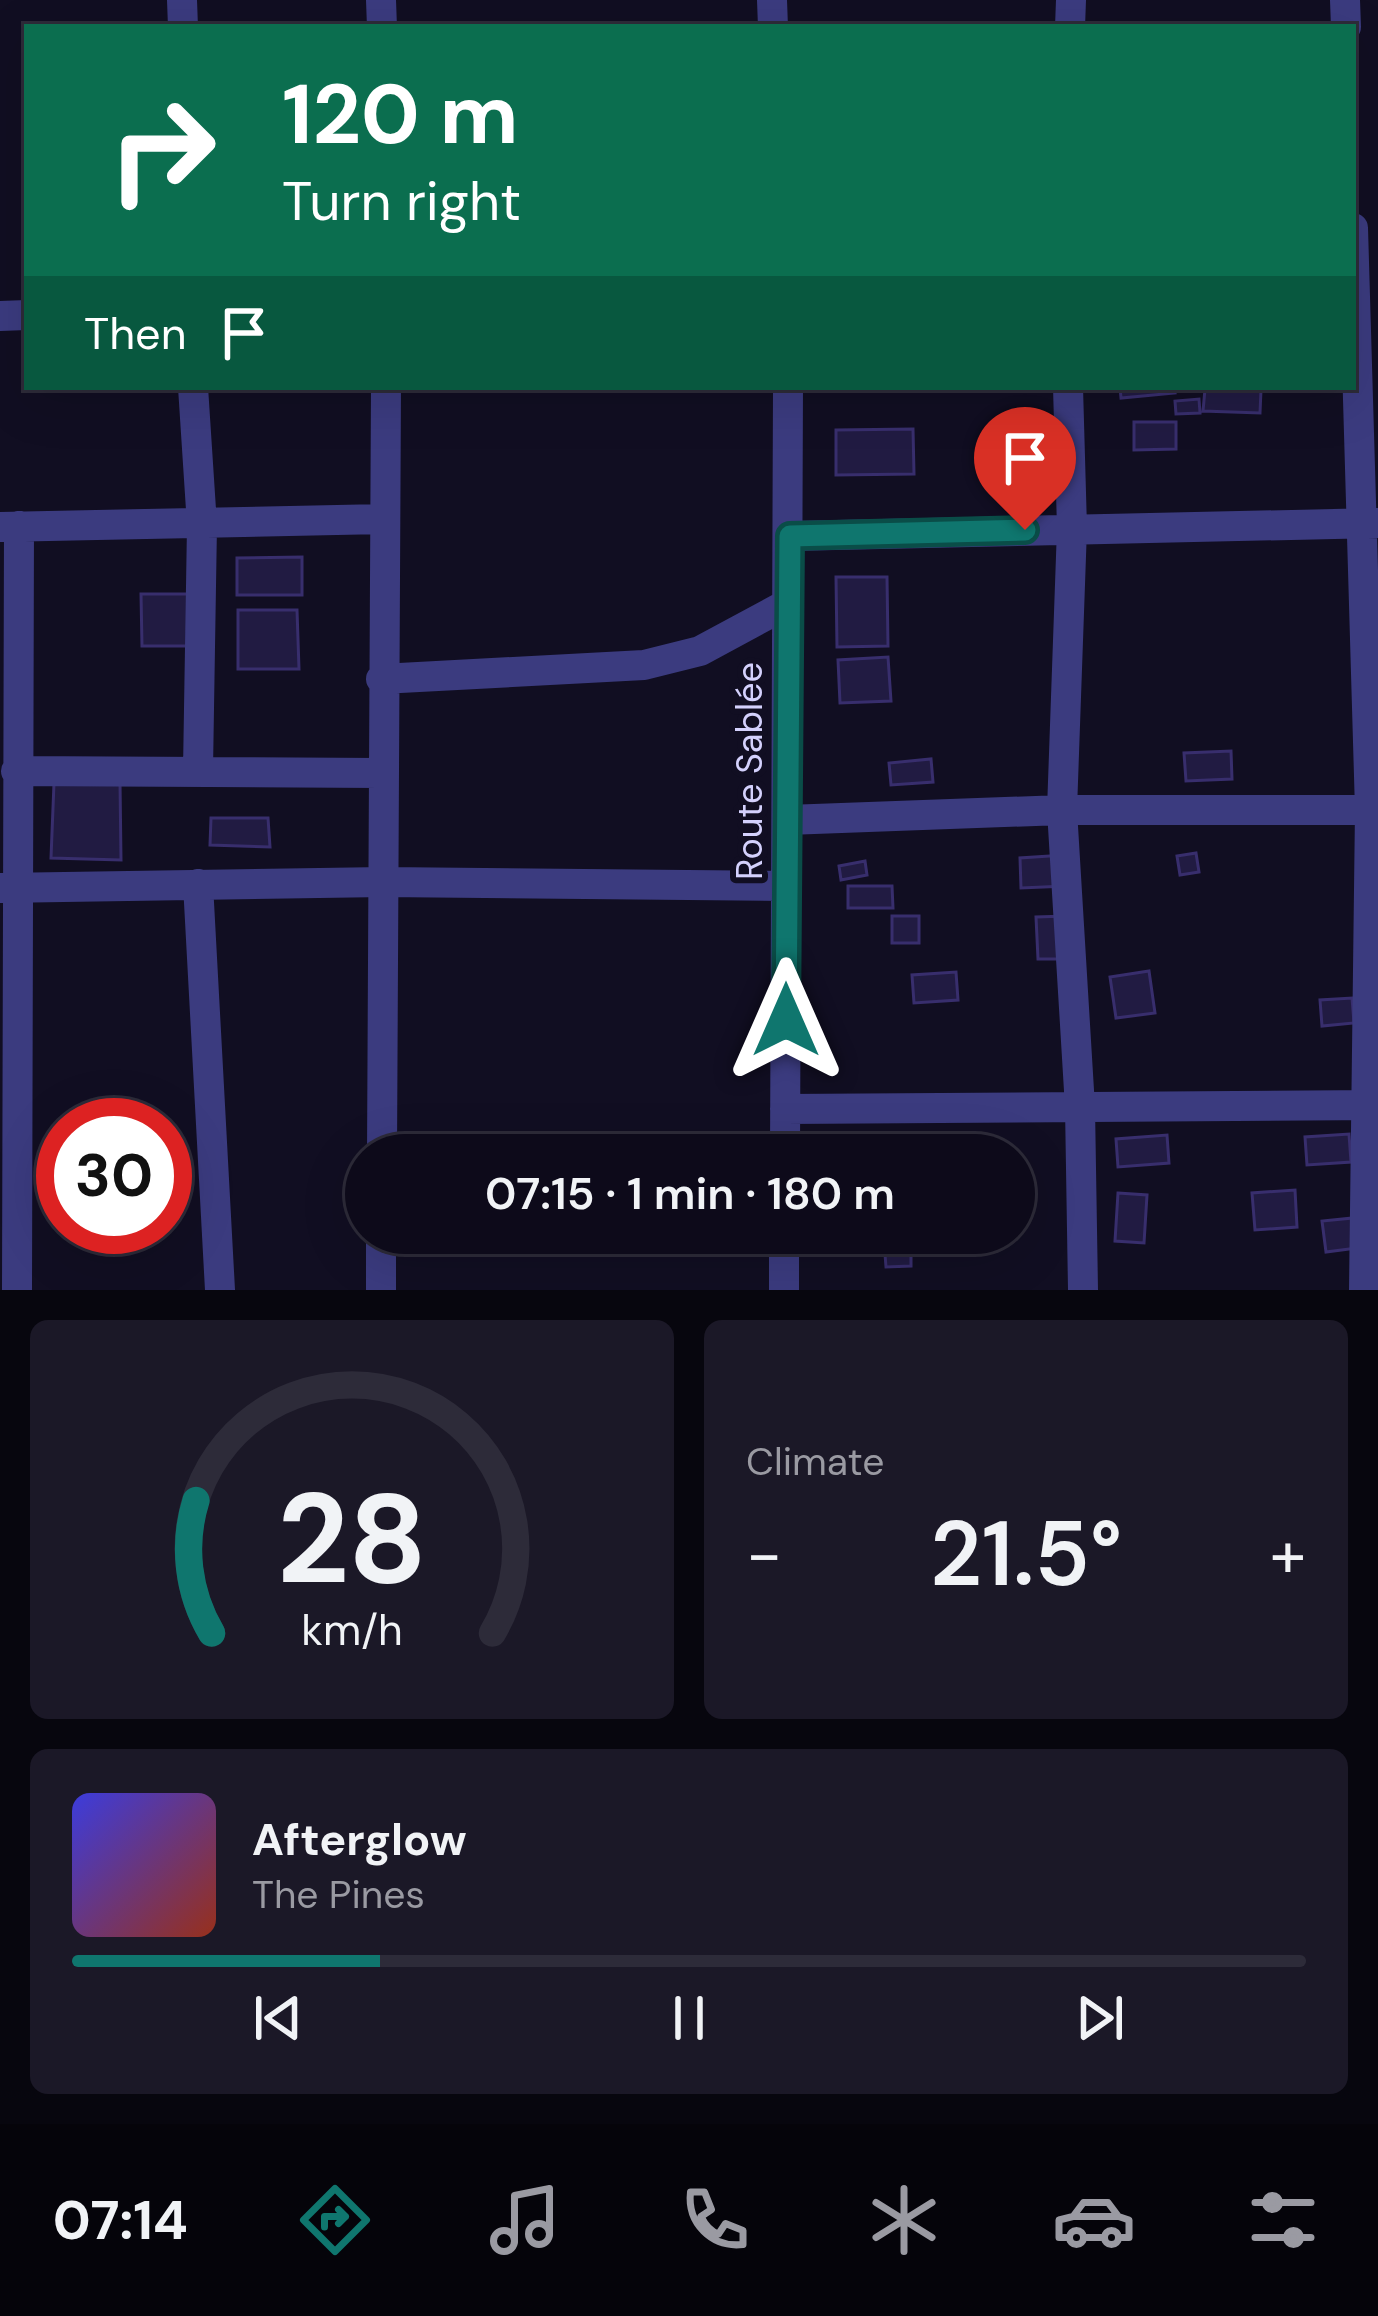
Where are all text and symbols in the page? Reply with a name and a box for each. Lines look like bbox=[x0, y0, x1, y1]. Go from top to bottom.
text: 120 m bbox=[282, 60, 519, 169]
icon: right bbox=[84, 72, 240, 228]
text: Turn right bbox=[282, 166, 521, 237]
icon: arrive bbox=[211, 300, 277, 366]
text: Then bbox=[84, 304, 187, 363]
pin bbox=[974, 407, 1076, 530]
icon: arrive bbox=[992, 425, 1058, 491]
street label: Route Sablée bbox=[726, 662, 773, 880]
position arrow bbox=[723, 957, 849, 1083]
speed limit sign: 30 bbox=[36, 1098, 192, 1254]
text: 07:15 · 1 min · 180 m bbox=[485, 1164, 895, 1223]
text: Climate bbox=[746, 1436, 884, 1487]
text: 28 bbox=[277, 1458, 427, 1621]
text: 21.5° bbox=[930, 1496, 1122, 1613]
text: − bbox=[746, 1512, 782, 1597]
text: + bbox=[1270, 1512, 1306, 1597]
text: km/h bbox=[301, 1601, 403, 1657]
text: Afterglow bbox=[252, 1810, 467, 1869]
text: The Pines bbox=[252, 1869, 425, 1920]
icon: previous bbox=[245, 1985, 311, 2051]
icon: pause bbox=[656, 1985, 722, 2051]
icon: next bbox=[1067, 1985, 1133, 2051]
icon: directions bbox=[293, 2178, 377, 2262]
icon: music bbox=[483, 2178, 567, 2262]
icon: phone bbox=[673, 2178, 757, 2262]
icon: climate bbox=[862, 2178, 946, 2262]
icon: car bbox=[1052, 2178, 1136, 2262]
icon: filters bbox=[1241, 2178, 1325, 2262]
text: 07:14 bbox=[53, 2185, 188, 2256]

